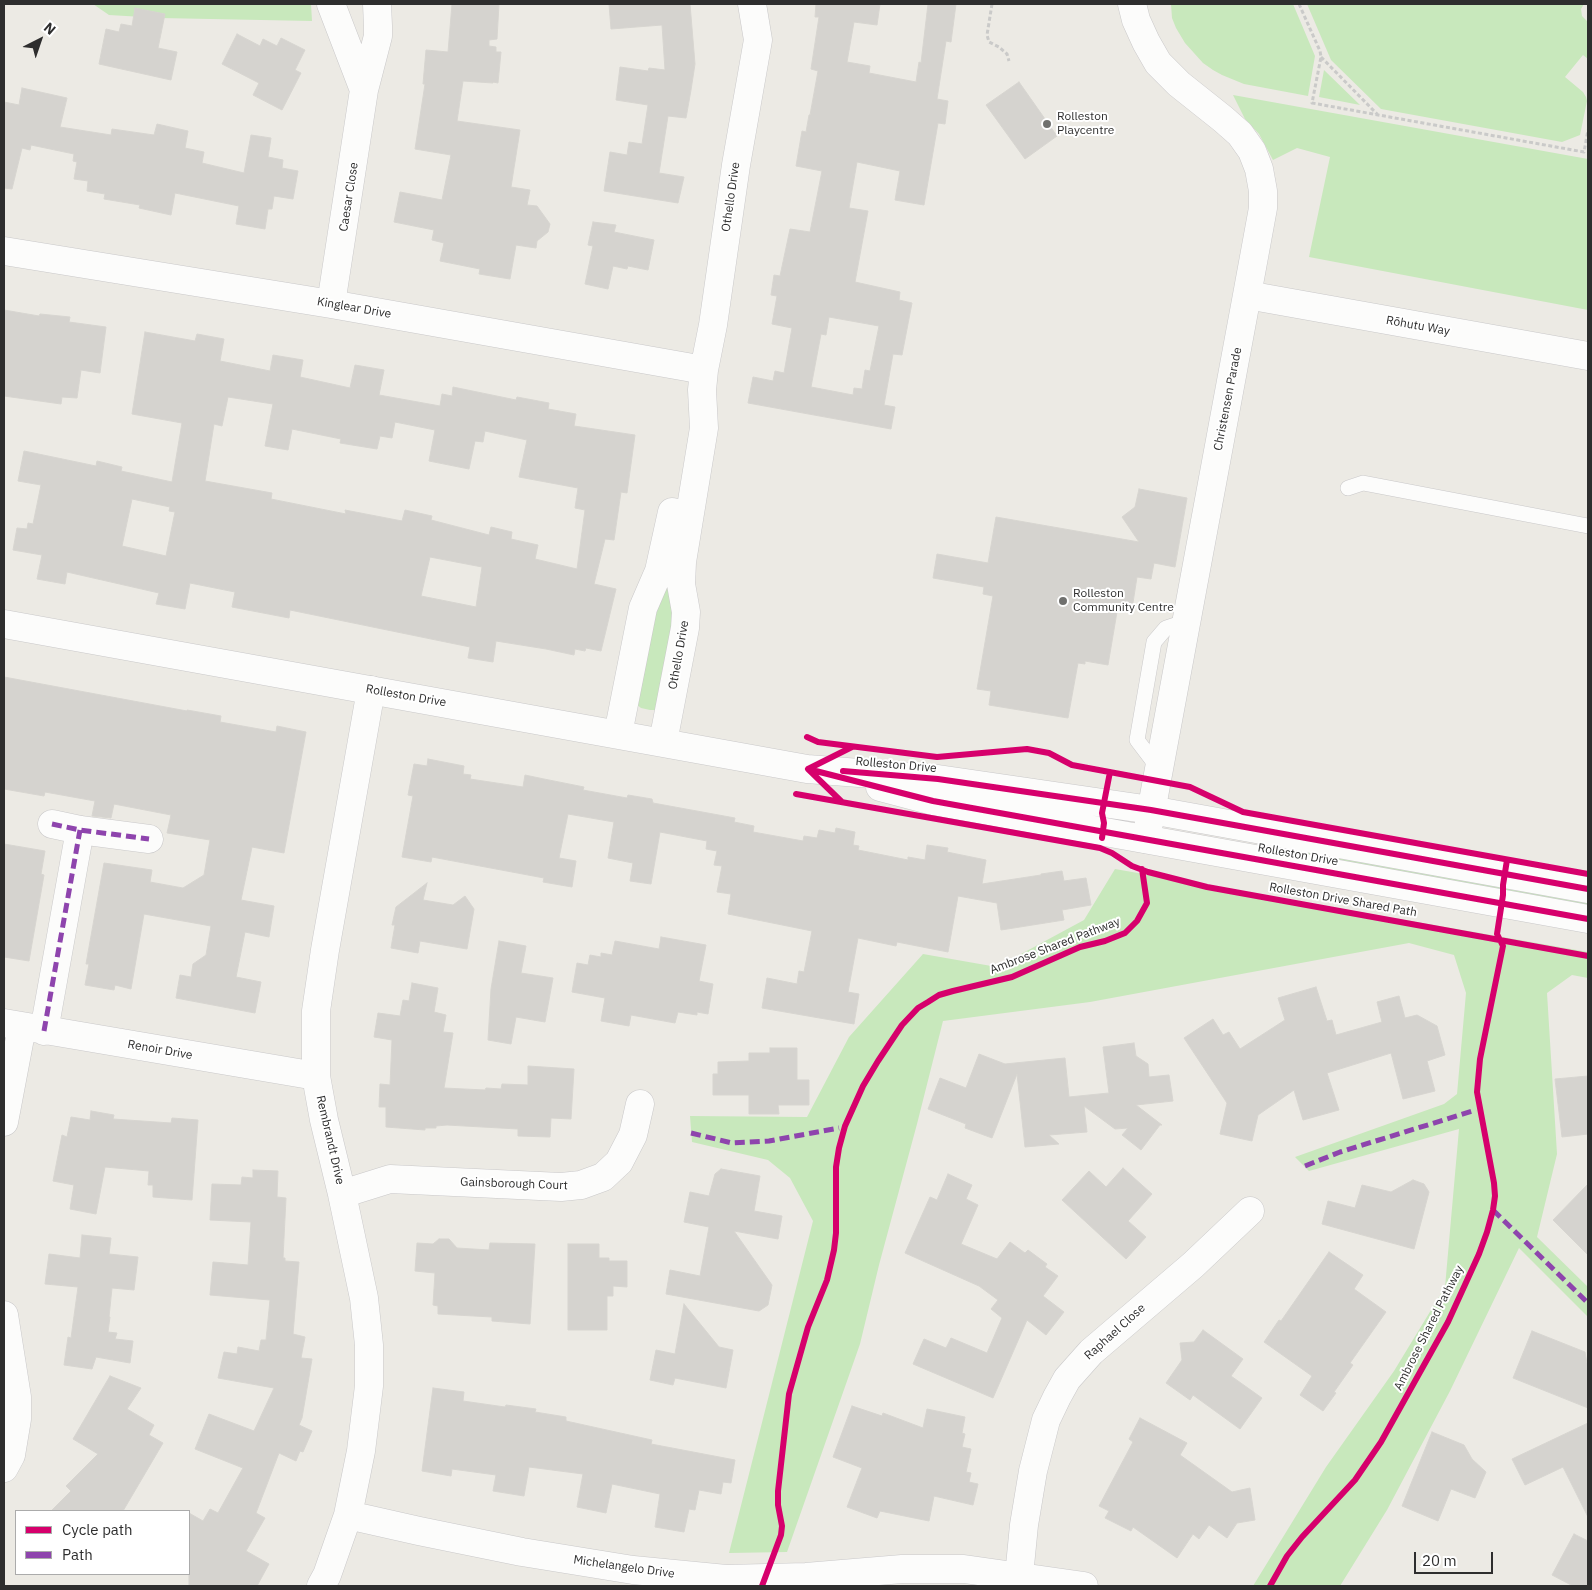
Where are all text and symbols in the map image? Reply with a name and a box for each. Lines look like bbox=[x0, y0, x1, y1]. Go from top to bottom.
north arrow bbox=[15, 15, 65, 65]
text: N bbox=[40, 19, 60, 39]
place label: Rolleston Playcentre bbox=[1057, 110, 1114, 138]
marker: Rolleston Playcentre bbox=[1041, 118, 1053, 130]
street label: Caesar Close bbox=[336, 161, 362, 233]
street label: Othello Drive bbox=[719, 161, 743, 233]
street label: Kinglear Drive bbox=[316, 294, 392, 322]
street label: Rōhutu Way bbox=[1385, 313, 1451, 339]
street label: Christensen Parade bbox=[1211, 346, 1245, 452]
place label: Rolleston Community Centre bbox=[1073, 587, 1174, 615]
marker: Rolleston Community Centre bbox=[1057, 595, 1069, 607]
street label: Othello Drive bbox=[666, 619, 692, 691]
street label: Rolleston Drive bbox=[365, 682, 447, 710]
street label: Rolleston Drive bbox=[855, 754, 937, 776]
street label: Rolleston Drive bbox=[1257, 841, 1339, 869]
street label: Rolleston Drive Shared Path bbox=[1268, 880, 1418, 920]
street label: Ambrose Shared Pathway bbox=[988, 914, 1122, 978]
street label: Renoir Drive bbox=[126, 1037, 194, 1063]
street label: Rembrandt Drive bbox=[313, 1094, 347, 1186]
street label: Gainsborough Court bbox=[460, 1175, 568, 1193]
street label: Ambrose Shared Pathway bbox=[1391, 1263, 1467, 1393]
street label: Raphael Close bbox=[1082, 1301, 1148, 1363]
legend bbox=[15, 1510, 190, 1575]
text: Cycle path bbox=[62, 1520, 133, 1539]
scale bar bbox=[1417, 1542, 1496, 1574]
text: Path bbox=[62, 1545, 93, 1564]
text: 20 m bbox=[1422, 1551, 1457, 1570]
street label: Michelangelo Drive bbox=[572, 1553, 676, 1581]

